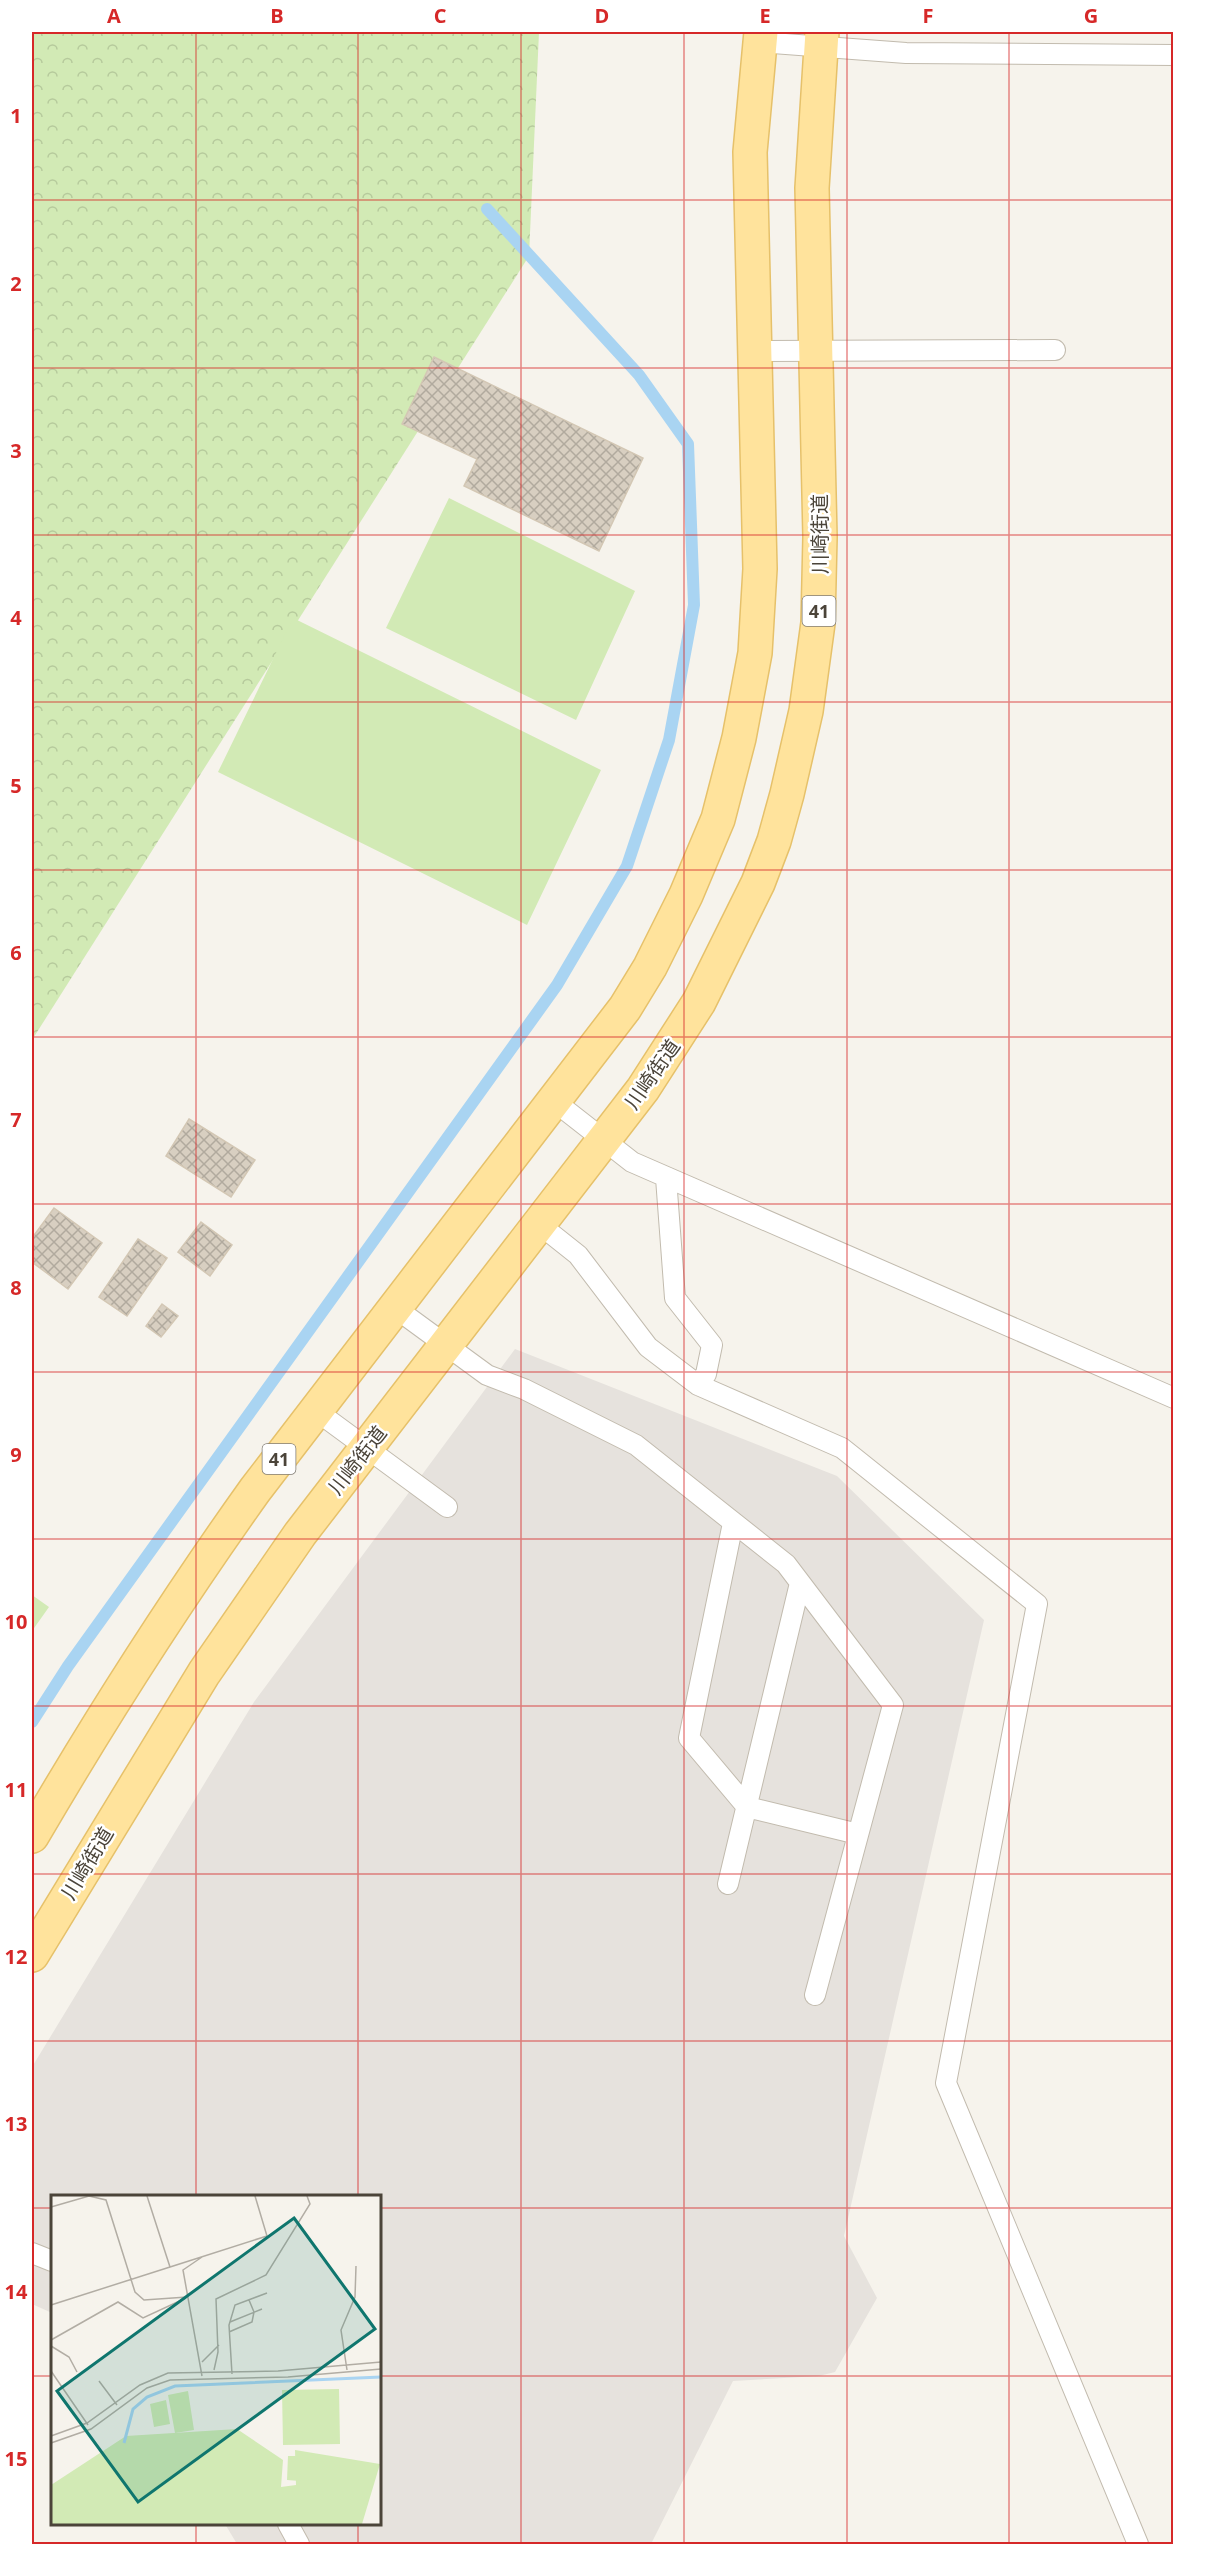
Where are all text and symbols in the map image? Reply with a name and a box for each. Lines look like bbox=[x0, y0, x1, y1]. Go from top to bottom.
text: A bbox=[107, 2, 121, 29]
text: B bbox=[270, 2, 284, 29]
text: C bbox=[434, 2, 447, 29]
text: D bbox=[595, 2, 609, 29]
text: E bbox=[759, 2, 771, 29]
text: F bbox=[923, 2, 933, 29]
text: G bbox=[1084, 2, 1098, 29]
text: 1 bbox=[10, 102, 22, 129]
text: 2 bbox=[10, 270, 22, 297]
text: 3 bbox=[10, 437, 22, 464]
street label: 川崎街道 bbox=[806, 494, 833, 574]
road number: 41 bbox=[802, 596, 836, 626]
text: 4 bbox=[10, 604, 22, 631]
text: 5 bbox=[10, 772, 22, 799]
text: 6 bbox=[10, 939, 22, 966]
street label: 川崎街道 bbox=[618, 1033, 686, 1115]
text: 7 bbox=[10, 1106, 22, 1133]
text: 8 bbox=[10, 1274, 22, 1301]
street label: 川崎街道 bbox=[322, 1420, 392, 1500]
text: 9 bbox=[10, 1441, 22, 1468]
road number: 41 bbox=[262, 1444, 296, 1474]
text: 10 bbox=[5, 1608, 27, 1635]
text: 11 bbox=[5, 1776, 27, 1803]
street label: 川崎街道 bbox=[55, 1822, 119, 1904]
text: 12 bbox=[5, 1943, 27, 1970]
text: 13 bbox=[5, 2110, 27, 2137]
inset map bbox=[51, 2195, 381, 2525]
text: 14 bbox=[5, 2278, 28, 2305]
text: 15 bbox=[5, 2445, 27, 2472]

